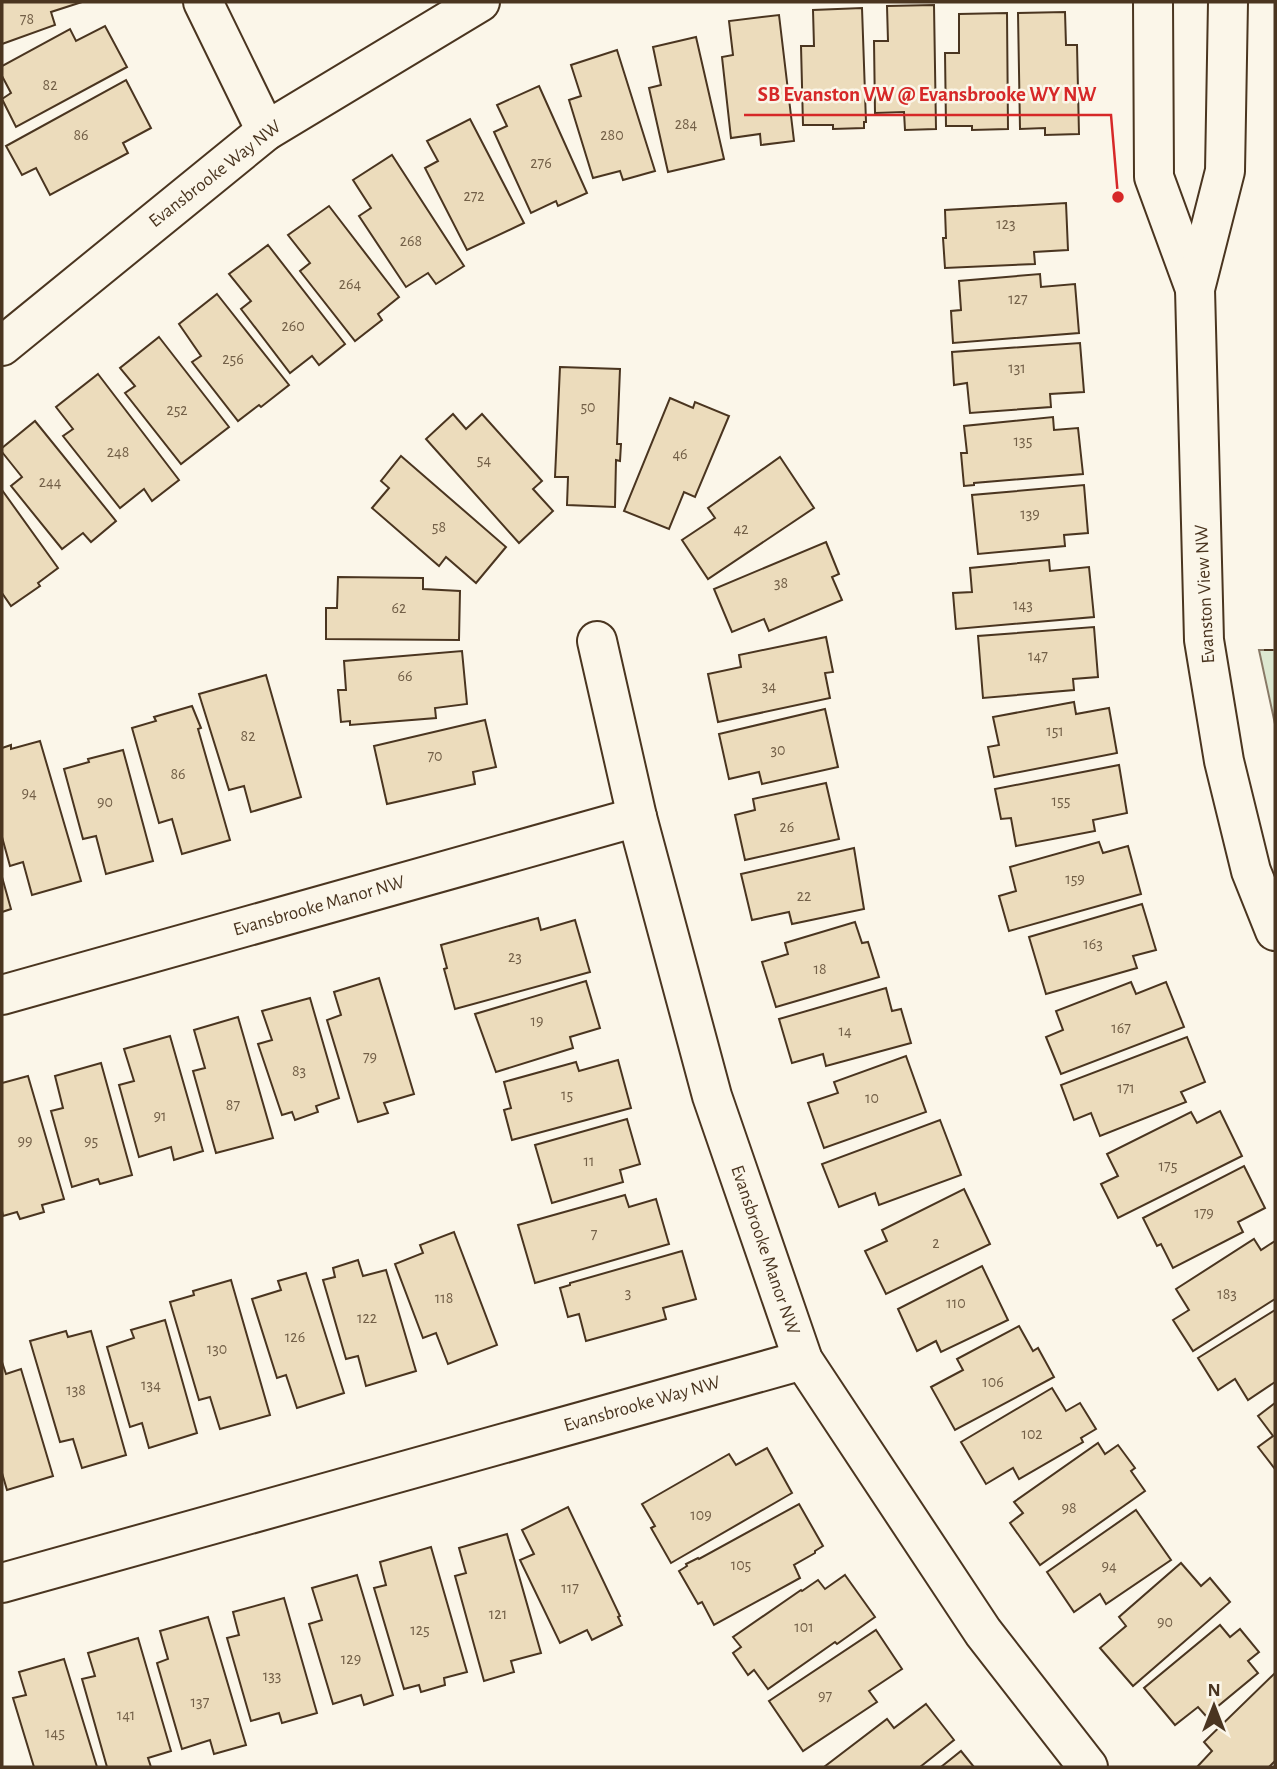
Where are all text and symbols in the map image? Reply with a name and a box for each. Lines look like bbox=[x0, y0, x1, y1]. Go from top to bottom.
house number: 78 bbox=[20, 11, 34, 27]
callout: SB Evanston VW @ Evansbrooke WY NW bbox=[744, 73, 1111, 115]
house number: 82 bbox=[43, 77, 57, 93]
text: SB Evanston VW @ Evansbrooke WY NW bbox=[758, 84, 1096, 105]
house number: 284 bbox=[675, 116, 698, 132]
street label: Evansbrooke Way NW bbox=[145, 117, 285, 231]
house number: 86 bbox=[73, 127, 89, 143]
house number: 280 bbox=[600, 127, 624, 143]
house number: 276 bbox=[530, 155, 552, 171]
house number: 272 bbox=[463, 188, 485, 204]
house number: 123 bbox=[996, 216, 1016, 232]
house number: 268 bbox=[400, 233, 422, 249]
house number: 264 bbox=[339, 276, 362, 292]
house number: 127 bbox=[1008, 291, 1028, 307]
house number: 260 bbox=[281, 318, 305, 334]
house number: 256 bbox=[222, 351, 244, 367]
house number: 131 bbox=[1008, 360, 1026, 376]
house number: 50 bbox=[580, 399, 596, 415]
house number: 252 bbox=[166, 402, 188, 418]
house number: 135 bbox=[1014, 433, 1032, 449]
house number: 248 bbox=[107, 444, 129, 460]
house number: 46 bbox=[672, 446, 688, 462]
house number: 54 bbox=[477, 452, 491, 468]
house number: 244 bbox=[39, 474, 62, 490]
house number: 139 bbox=[1020, 506, 1040, 522]
house number: 58 bbox=[432, 519, 446, 535]
house number: 42 bbox=[734, 521, 748, 537]
street label: Evanston View NW bbox=[1192, 524, 1218, 664]
house number: 38 bbox=[774, 575, 788, 591]
house number: 143 bbox=[1013, 597, 1033, 613]
house number: 62 bbox=[392, 600, 406, 616]
house number: 147 bbox=[1028, 648, 1048, 664]
house number: 66 bbox=[397, 668, 413, 684]
house number: 34 bbox=[762, 678, 776, 694]
house number: 151 bbox=[1046, 723, 1064, 739]
house number: 82 bbox=[241, 728, 255, 744]
house number: 30 bbox=[770, 742, 786, 758]
house number: 70 bbox=[427, 748, 443, 764]
house number: 86 bbox=[170, 766, 186, 782]
house number: 94 bbox=[21, 785, 37, 801]
house number: 155 bbox=[1052, 793, 1070, 809]
house number: 90 bbox=[97, 794, 113, 810]
house number: 26 bbox=[780, 819, 794, 835]
house number: 159 bbox=[1065, 871, 1085, 887]
street label: Evansbrooke Manor NW bbox=[231, 872, 407, 940]
house number: 22 bbox=[797, 888, 811, 904]
house number: 163 bbox=[1083, 936, 1103, 952]
house number: 23 bbox=[508, 949, 522, 965]
house number: 18 bbox=[813, 961, 827, 977]
house number: 19 bbox=[530, 1013, 544, 1029]
house number: 167 bbox=[1111, 1020, 1131, 1036]
house number: 14 bbox=[838, 1023, 852, 1039]
house number: 79 bbox=[363, 1049, 377, 1065]
house number: 83 bbox=[292, 1063, 306, 1079]
house number: 171 bbox=[1117, 1080, 1135, 1096]
house number: 15 bbox=[561, 1087, 573, 1103]
house number: 10 bbox=[865, 1090, 879, 1106]
house number: 87 bbox=[226, 1097, 240, 1113]
house number: 91 bbox=[153, 1108, 167, 1124]
house number: 99 bbox=[17, 1133, 33, 1149]
house number: 95 bbox=[84, 1133, 98, 1149]
house number: 11 bbox=[583, 1153, 595, 1169]
house number: 175 bbox=[1159, 1158, 1177, 1174]
street label: Evansbrooke Manor NW bbox=[727, 1163, 803, 1337]
house number: 179 bbox=[1194, 1205, 1214, 1221]
house number: 7 bbox=[591, 1226, 598, 1242]
house number: 2 bbox=[932, 1235, 940, 1251]
house number: 3 bbox=[625, 1285, 631, 1301]
house number: 183 bbox=[1217, 1286, 1237, 1302]
house number: 118 bbox=[435, 1290, 453, 1306]
house number: 110 bbox=[946, 1295, 966, 1311]
house number: 122 bbox=[357, 1310, 377, 1326]
house number: 126 bbox=[285, 1329, 305, 1345]
house number: 130 bbox=[207, 1341, 227, 1357]
street label: Evansbrooke Way NW bbox=[562, 1373, 722, 1435]
house number: 106 bbox=[982, 1374, 1004, 1390]
house number: 134 bbox=[141, 1377, 161, 1393]
house number: 138 bbox=[66, 1382, 86, 1398]
house number: 102 bbox=[1021, 1426, 1043, 1442]
house number: 98 bbox=[1061, 1500, 1077, 1516]
house number: 109 bbox=[690, 1507, 712, 1523]
house number: 105 bbox=[731, 1557, 751, 1573]
house number: 94 bbox=[1101, 1558, 1117, 1574]
house number: 117 bbox=[561, 1580, 579, 1596]
house number: 121 bbox=[489, 1606, 507, 1622]
house number: 90 bbox=[1157, 1614, 1173, 1630]
house number: 101 bbox=[794, 1619, 814, 1635]
house number: 125 bbox=[410, 1622, 430, 1638]
house number: 129 bbox=[341, 1651, 361, 1667]
house number: 133 bbox=[263, 1668, 281, 1684]
north arrow bbox=[1179, 1671, 1249, 1741]
text: N bbox=[1207, 1681, 1221, 1700]
house number: 97 bbox=[818, 1688, 832, 1704]
house number: 137 bbox=[191, 1694, 210, 1710]
house number: 141 bbox=[117, 1707, 135, 1723]
house number: 145 bbox=[45, 1725, 65, 1741]

